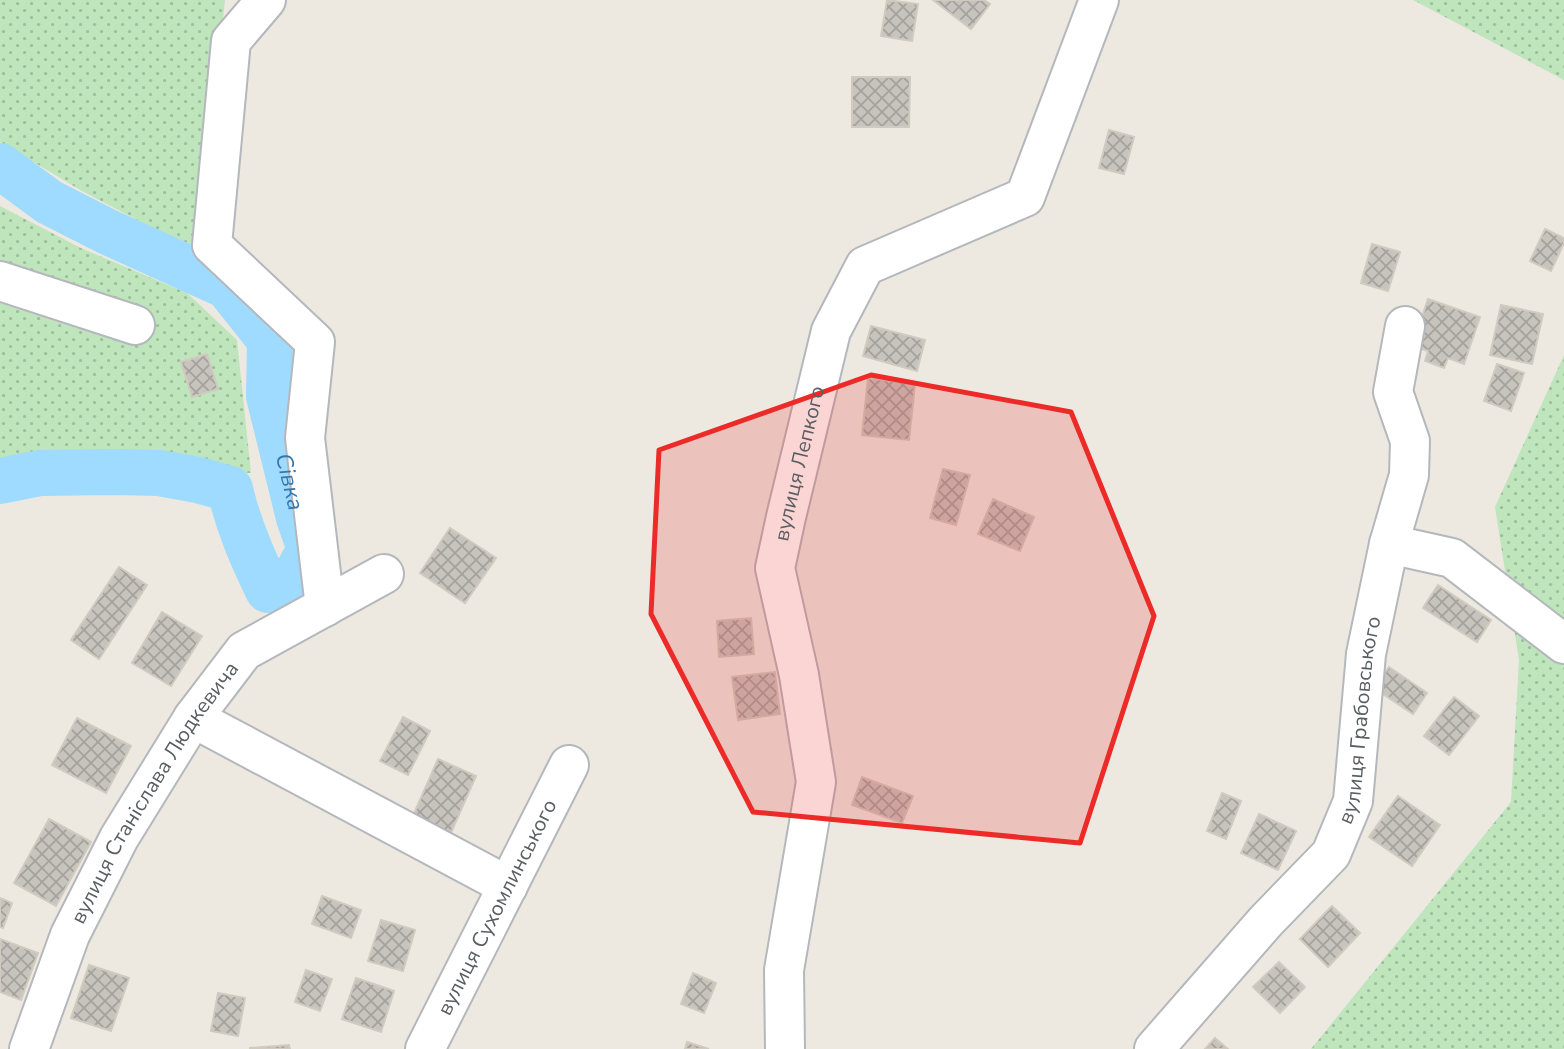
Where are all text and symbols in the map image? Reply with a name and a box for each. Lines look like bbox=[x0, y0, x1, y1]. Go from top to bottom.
street label: вулиця Лепкого bbox=[767, 383, 831, 544]
water label: Сівка bbox=[268, 450, 312, 514]
street label: вулиця Грабовського bbox=[1331, 614, 1388, 828]
street label: вулиця Станіслава Людкевича bbox=[64, 656, 245, 928]
street label: вулиця Сухомлинського bbox=[430, 794, 563, 1020]

